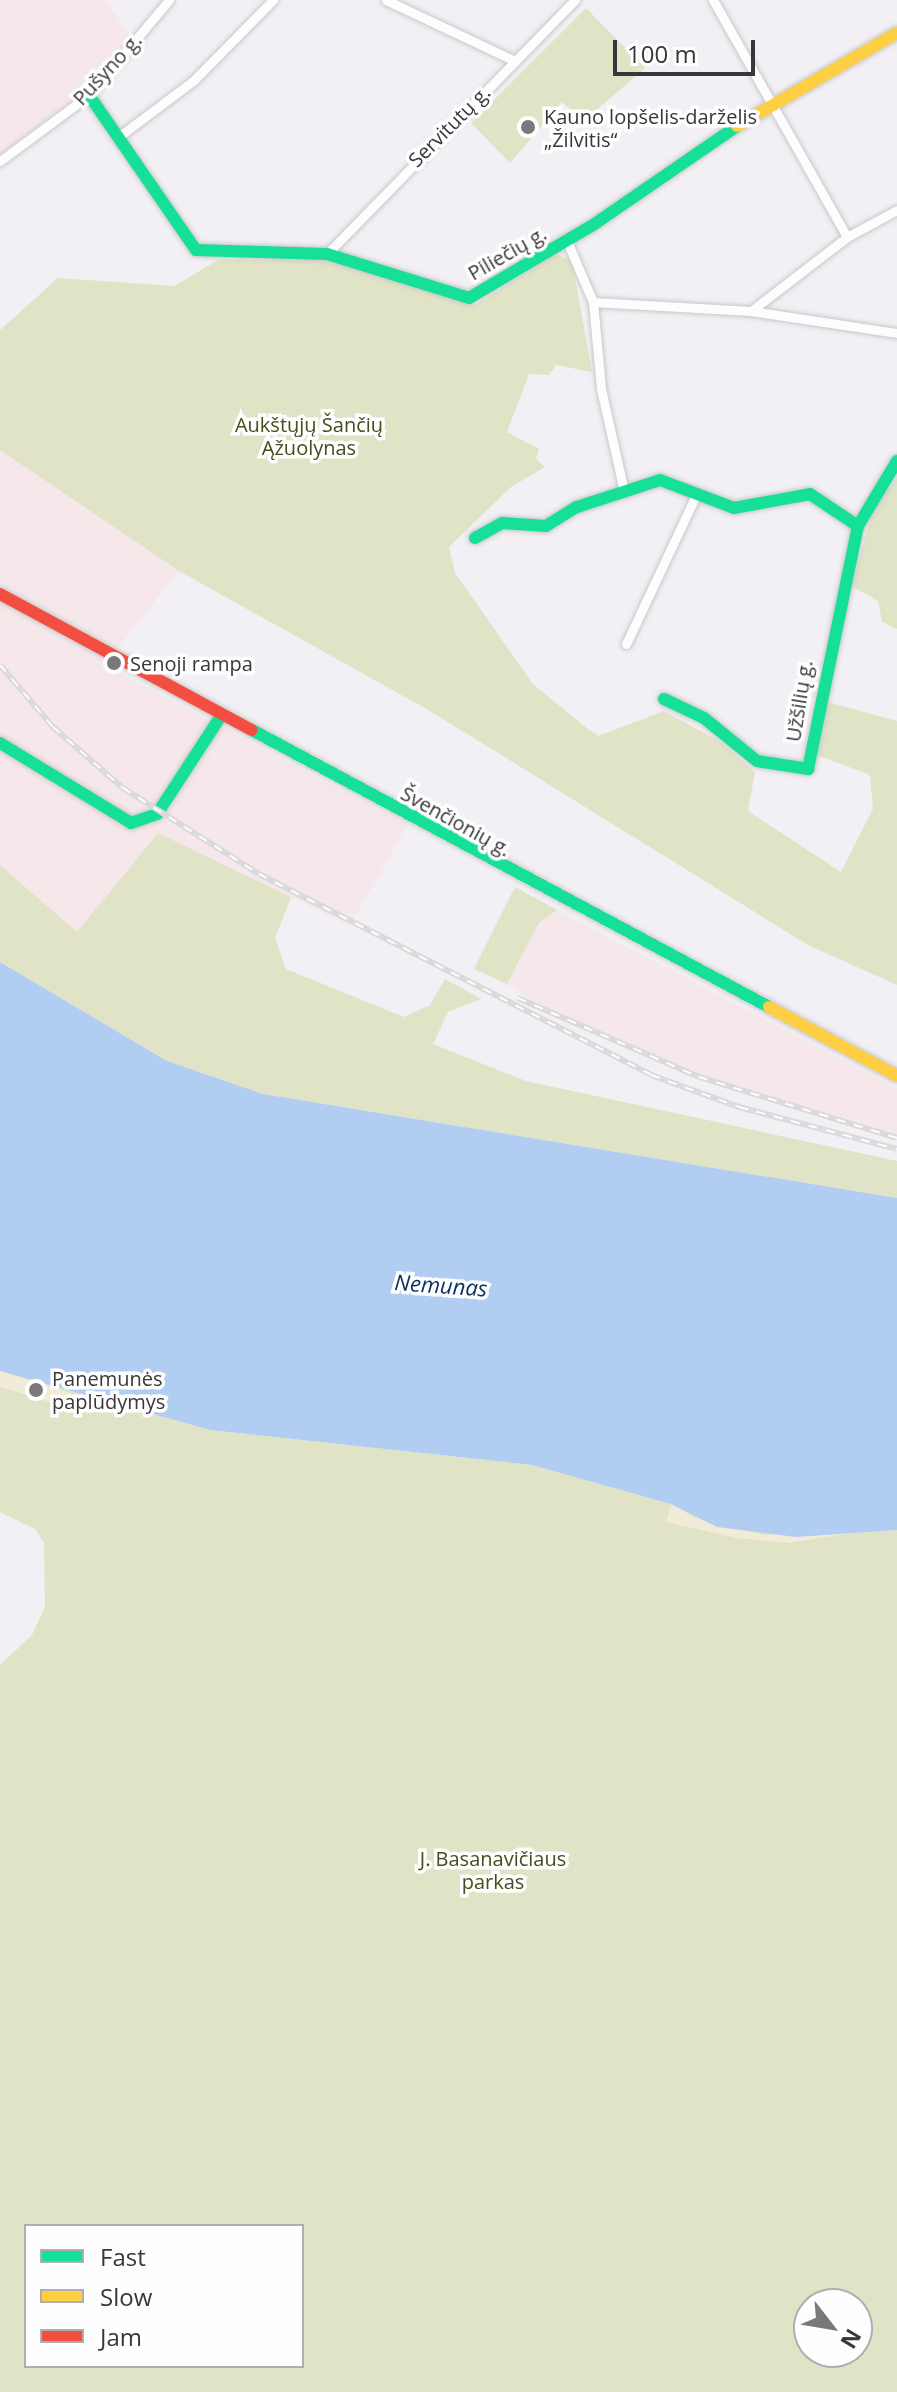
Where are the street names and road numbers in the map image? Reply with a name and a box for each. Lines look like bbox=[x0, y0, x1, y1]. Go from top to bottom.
street label: Pušyno g. bbox=[68, 28, 146, 110]
street label: Servitutų g. bbox=[403, 80, 495, 172]
street label: Piliečių g. bbox=[463, 221, 551, 285]
street label: Užšilių g. bbox=[781, 659, 817, 743]
street label: Švenčionių g. bbox=[397, 781, 515, 861]

